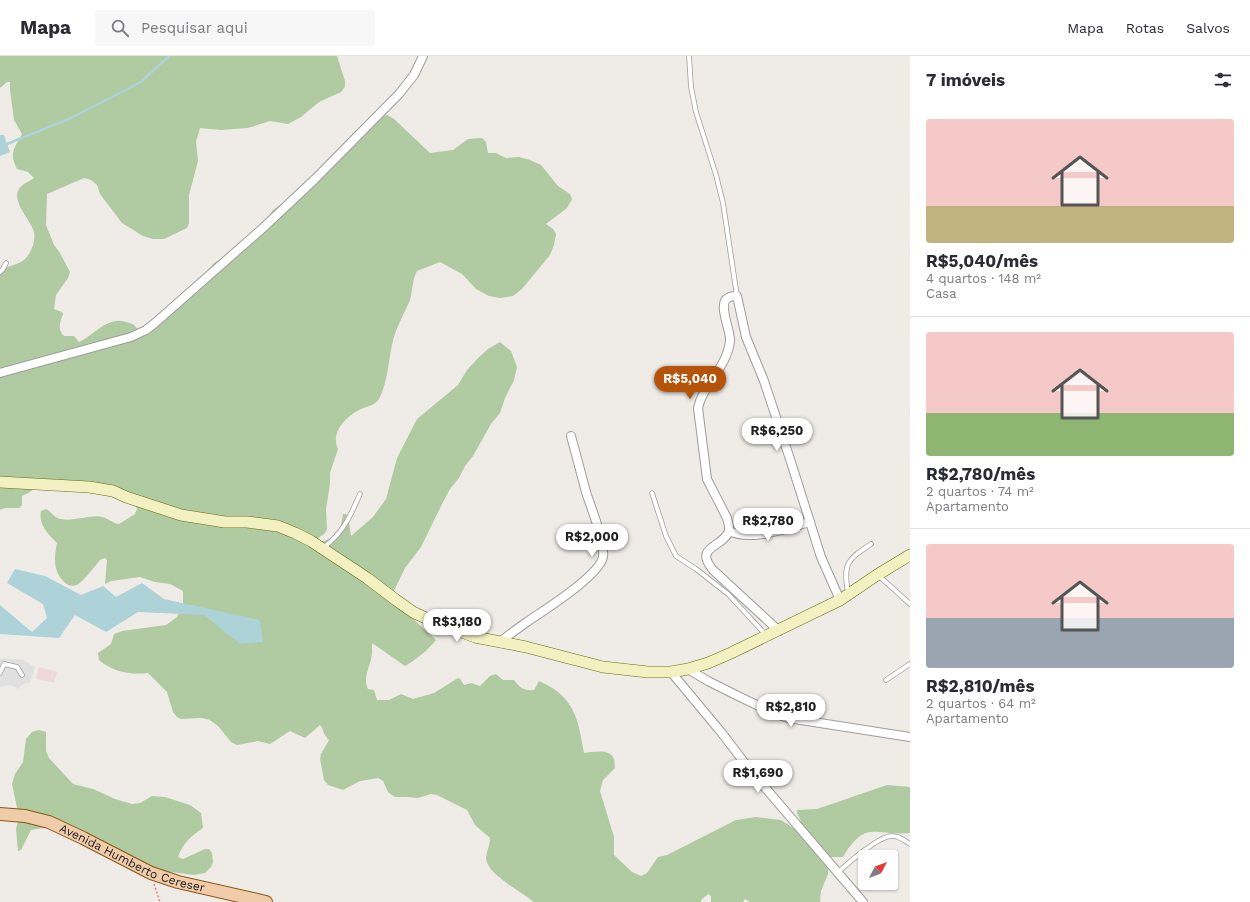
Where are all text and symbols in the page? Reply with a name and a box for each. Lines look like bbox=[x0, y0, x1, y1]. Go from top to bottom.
search box bbox=[95, 10, 375, 46]
text: Mapa bbox=[20, 16, 71, 39]
icon: search bbox=[109, 17, 131, 39]
text: Pesquisar aqui bbox=[141, 19, 248, 37]
text: Mapa bbox=[1067, 20, 1104, 36]
text: Rotas bbox=[1126, 20, 1164, 36]
text: Salvos bbox=[1186, 20, 1230, 36]
icon: filters bbox=[1212, 69, 1234, 91]
text: 7 imóveis bbox=[926, 70, 1005, 90]
icon: home bbox=[1044, 145, 1116, 217]
text: R$5,040/mês bbox=[926, 251, 1038, 271]
text: 4 quartos · 148 m² bbox=[926, 271, 1041, 286]
text: Casa bbox=[926, 286, 957, 301]
icon: home bbox=[1044, 358, 1116, 430]
pin: R$5,040 bbox=[653, 366, 727, 400]
text: R$5,040 bbox=[663, 371, 717, 386]
pin: R$6,250 bbox=[740, 418, 814, 452]
text: R$6,250 bbox=[751, 423, 803, 438]
text: R$2,780/mês bbox=[926, 464, 1035, 484]
text: 2 quartos · 74 m² bbox=[926, 484, 1034, 499]
text: Apartamento bbox=[926, 499, 1009, 514]
pin: R$2,780 bbox=[731, 508, 805, 542]
text: R$2,780 bbox=[742, 513, 794, 528]
pin: R$2,000 bbox=[555, 524, 629, 558]
text: R$2,000 bbox=[565, 529, 619, 544]
icon: home bbox=[1044, 570, 1116, 642]
pin: R$3,180 bbox=[420, 609, 494, 643]
text: R$3,180 bbox=[432, 614, 482, 629]
text: R$2,810/mês bbox=[926, 676, 1035, 696]
pin: R$2,810 bbox=[754, 694, 828, 728]
text: 2 quartos · 64 m² bbox=[926, 696, 1036, 711]
text: R$2,810 bbox=[766, 699, 816, 714]
text: Apartamento bbox=[926, 711, 1009, 726]
pin: R$1,690 bbox=[721, 760, 795, 794]
text: R$1,690 bbox=[733, 765, 783, 780]
street label: Avenida Humberto Cereser bbox=[57, 821, 206, 895]
north arrow bbox=[858, 850, 898, 890]
map controls bbox=[858, 850, 898, 890]

